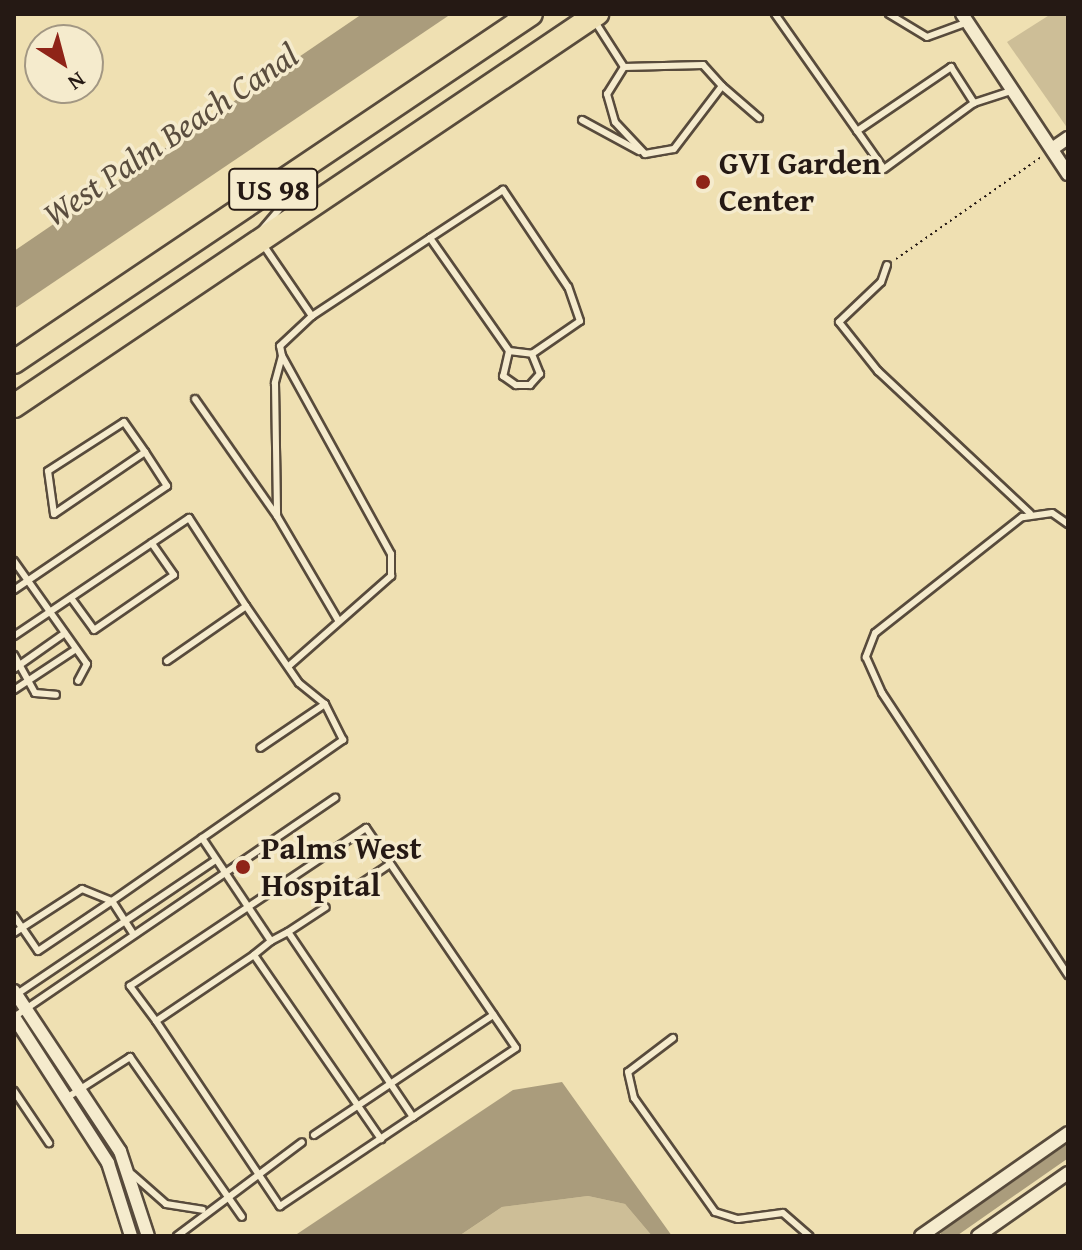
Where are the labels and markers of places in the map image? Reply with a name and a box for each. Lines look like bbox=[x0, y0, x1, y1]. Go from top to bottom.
place label: GVI Garden Center bbox=[719, 145, 881, 220]
marker: GVI Garden Center bbox=[694, 173, 712, 191]
place label: Palms West Hospital bbox=[261, 830, 422, 905]
marker: Palms West Hospital bbox=[232, 856, 254, 878]

